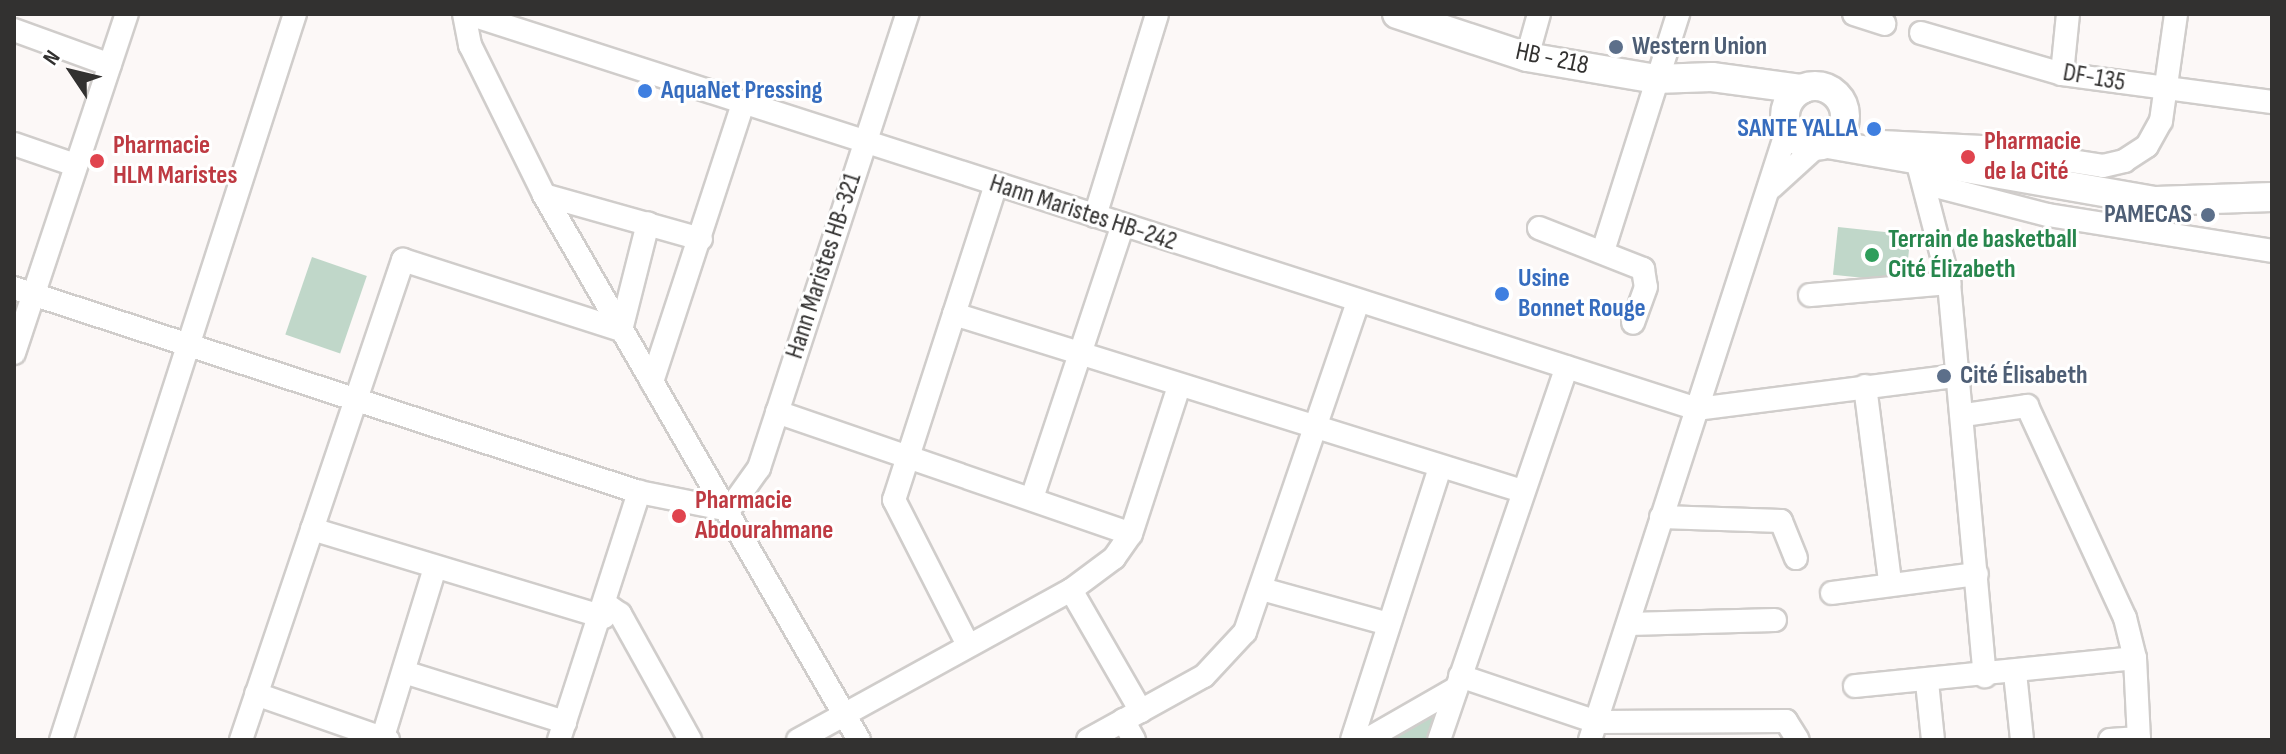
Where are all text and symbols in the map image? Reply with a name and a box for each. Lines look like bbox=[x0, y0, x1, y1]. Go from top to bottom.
place label: Western Union bbox=[1632, 31, 1767, 63]
north arrow bbox=[32, 32, 112, 112]
street label: HB - 218 bbox=[1513, 36, 1591, 82]
marker: Western Union bbox=[1607, 38, 1625, 56]
text: N bbox=[38, 45, 66, 71]
street label: DF-135 bbox=[2060, 57, 2128, 99]
place label: AquaNet Pressing bbox=[661, 75, 823, 107]
marker: AquaNet Pressing bbox=[636, 82, 654, 100]
place label: SANTE YALLA bbox=[1737, 113, 1858, 145]
marker: SANTE YALLA bbox=[1865, 120, 1883, 138]
place label: Pharmacie de la Cité bbox=[1984, 126, 2081, 188]
place label: Pharmacie HLM Maristes bbox=[113, 130, 237, 192]
marker: Pharmacie de la Cité bbox=[1959, 148, 1977, 166]
marker: Pharmacie HLM Maristes bbox=[88, 152, 106, 170]
street label: Hann Maristes HB-242 bbox=[985, 168, 1181, 258]
street label: Hann Maristes HB-321 bbox=[779, 169, 869, 363]
place label: PAMECAS bbox=[2104, 199, 2192, 231]
marker: PAMECAS bbox=[2199, 206, 2217, 224]
place label: Terrain de basketball Cité Élizabeth bbox=[1888, 224, 2077, 286]
marker: Terrain de basketball Cité Élizabeth bbox=[1863, 246, 1881, 264]
place label: Usine Bonnet Rouge bbox=[1518, 263, 1646, 324]
marker: Usine Bonnet Rouge bbox=[1493, 285, 1511, 303]
place label: Cité Élisabeth bbox=[1960, 360, 2088, 392]
marker: Cité Élisabeth bbox=[1935, 367, 1953, 385]
place label: Pharmacie Abdourahmane bbox=[695, 485, 833, 546]
marker: Pharmacie Abdourahmane bbox=[670, 507, 688, 525]

